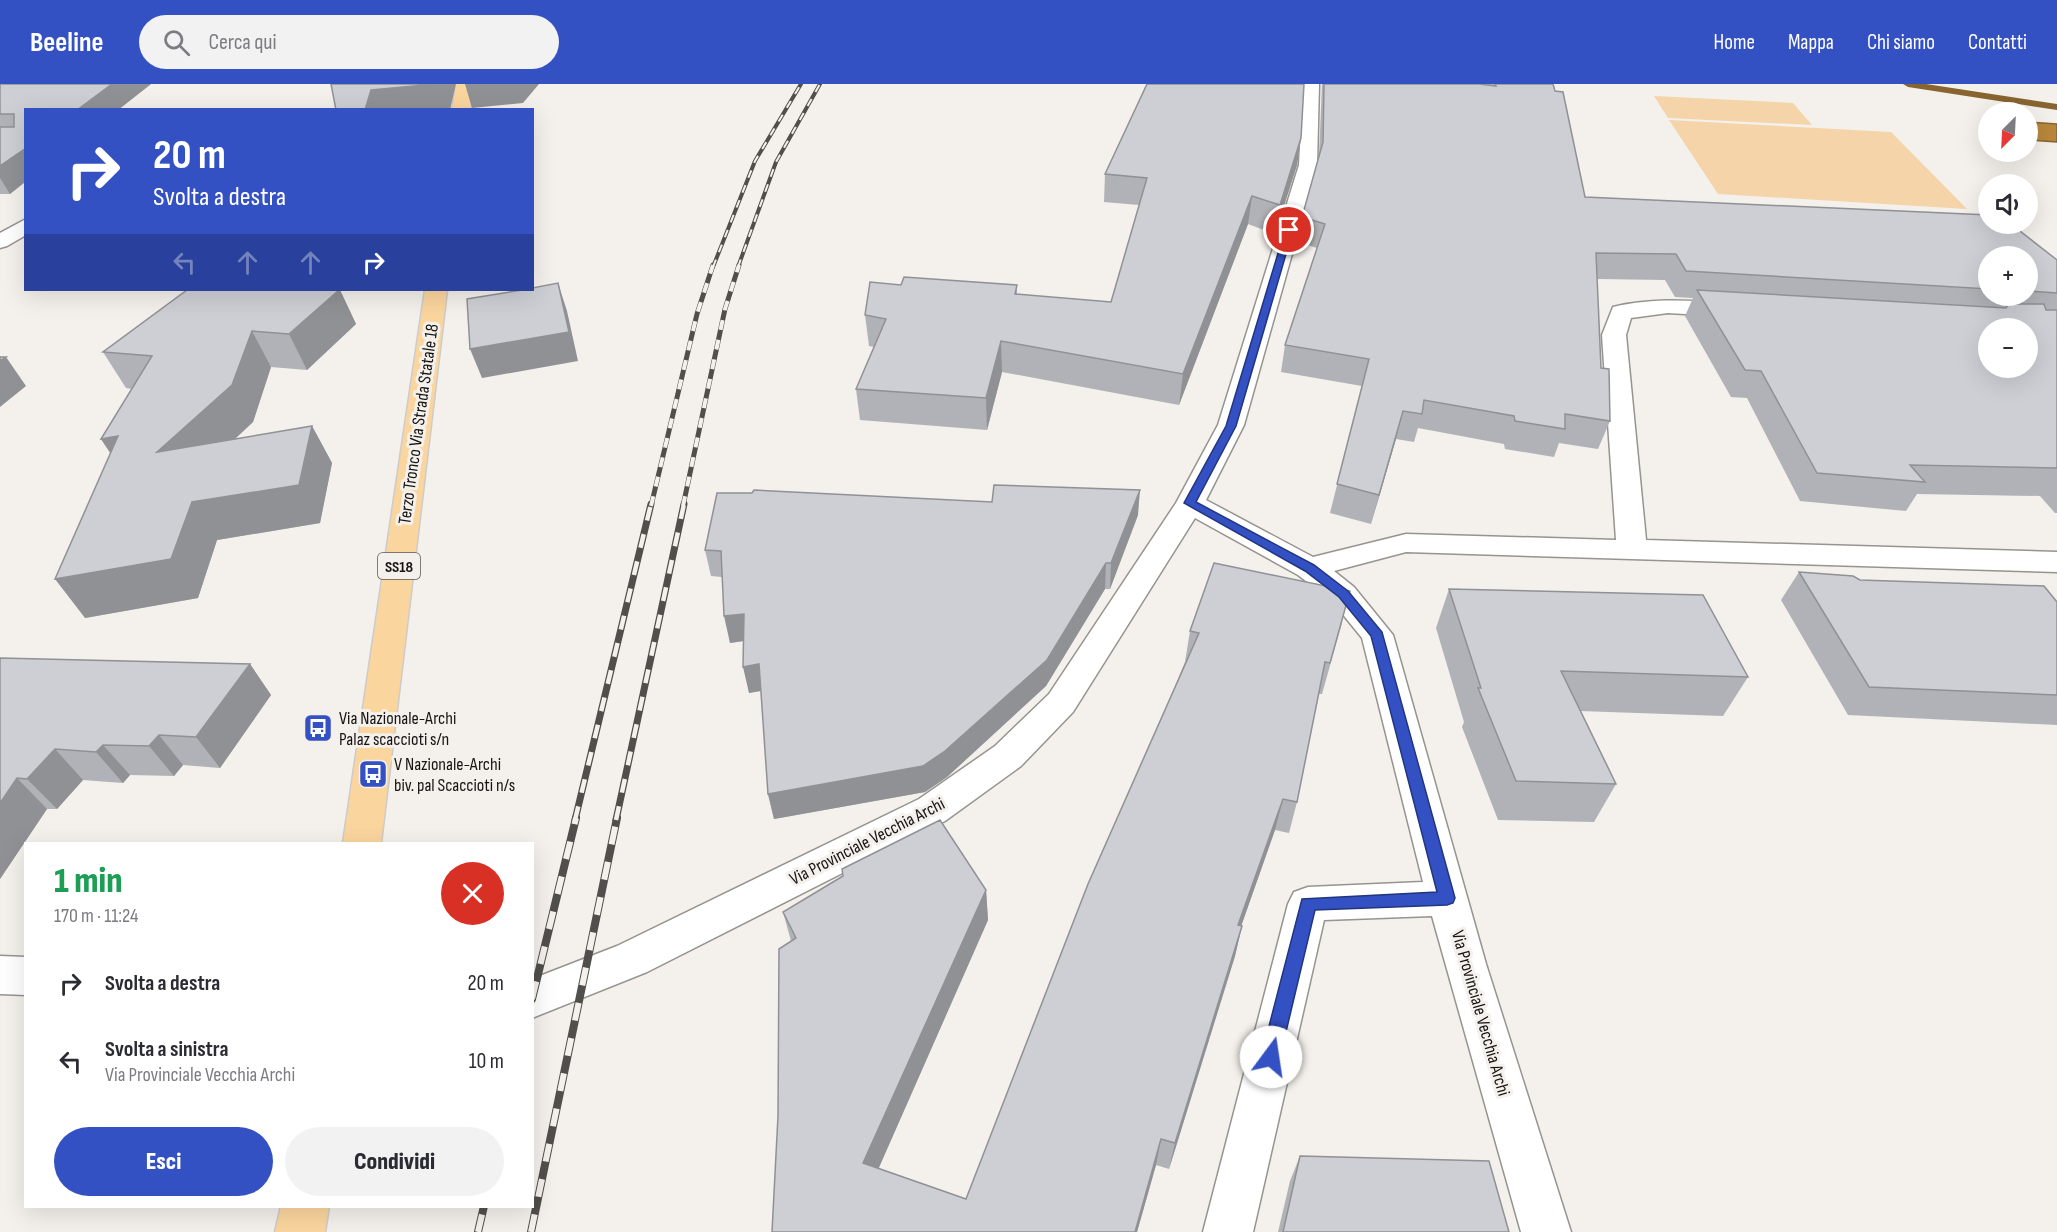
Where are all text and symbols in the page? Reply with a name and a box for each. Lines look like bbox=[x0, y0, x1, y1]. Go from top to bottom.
search box bbox=[139, 15, 559, 69]
text: Beeline bbox=[30, 26, 103, 59]
icon: search bbox=[160, 26, 193, 59]
text: Cerca qui bbox=[208, 29, 277, 56]
text: Home bbox=[1714, 30, 1755, 55]
text: Mappa bbox=[1788, 30, 1834, 55]
text: Chi siamo bbox=[1867, 30, 1935, 55]
text: Contatti bbox=[1968, 30, 2027, 55]
north arrow bbox=[1978, 102, 2038, 162]
map controls bbox=[1978, 102, 2038, 378]
text: 20 m bbox=[153, 130, 226, 181]
icon: right bbox=[54, 132, 132, 210]
button: sound bbox=[1978, 174, 2038, 234]
text: Svolta a destra bbox=[153, 181, 286, 213]
pin bbox=[1263, 204, 1314, 255]
icon: arrive bbox=[1272, 213, 1305, 246]
icon: left bbox=[168, 246, 201, 279]
icon: ahead bbox=[231, 246, 264, 279]
icon: ahead bbox=[294, 246, 327, 279]
icon: right bbox=[357, 246, 390, 279]
button: + bbox=[1978, 246, 2038, 306]
button: − bbox=[1978, 318, 2038, 378]
street label: Terzo Tronco Via Strada Statale 18 bbox=[394, 322, 443, 526]
road number: SS18 bbox=[378, 553, 420, 579]
place label: Via Nazionale-Archi Palaz scaccioti s/n bbox=[339, 708, 456, 750]
bus stop icon: Via Nazionale-Archi Palaz scaccioti s/n bbox=[302, 712, 334, 744]
place label: V Nazionale-Archi biv. pal Scaccioti n/s bbox=[394, 754, 515, 796]
bus stop icon: V Nazionale-Archi biv. pal Scaccioti n/s bbox=[357, 758, 389, 790]
street label: Via Provinciale Vecchia Archi bbox=[786, 793, 948, 890]
text: 1 min bbox=[54, 860, 122, 903]
button: close bbox=[441, 862, 504, 925]
text: 170 m · 11:24 bbox=[54, 904, 138, 928]
street label: Via Provinciale Vecchia Archi bbox=[1447, 928, 1514, 1098]
icon: right bbox=[54, 967, 87, 1000]
text: Svolta a destra bbox=[105, 970, 220, 997]
text: 20 m bbox=[468, 970, 504, 997]
position arrow bbox=[1239, 1025, 1303, 1089]
text: Svolta a sinistra bbox=[105, 1036, 228, 1063]
icon: left bbox=[54, 1045, 87, 1078]
text: 10 m bbox=[469, 1048, 504, 1075]
text: Via Provinciale Vecchia Archi bbox=[105, 1063, 295, 1087]
button: Esci bbox=[54, 1127, 273, 1196]
button: Condividi bbox=[285, 1127, 504, 1196]

